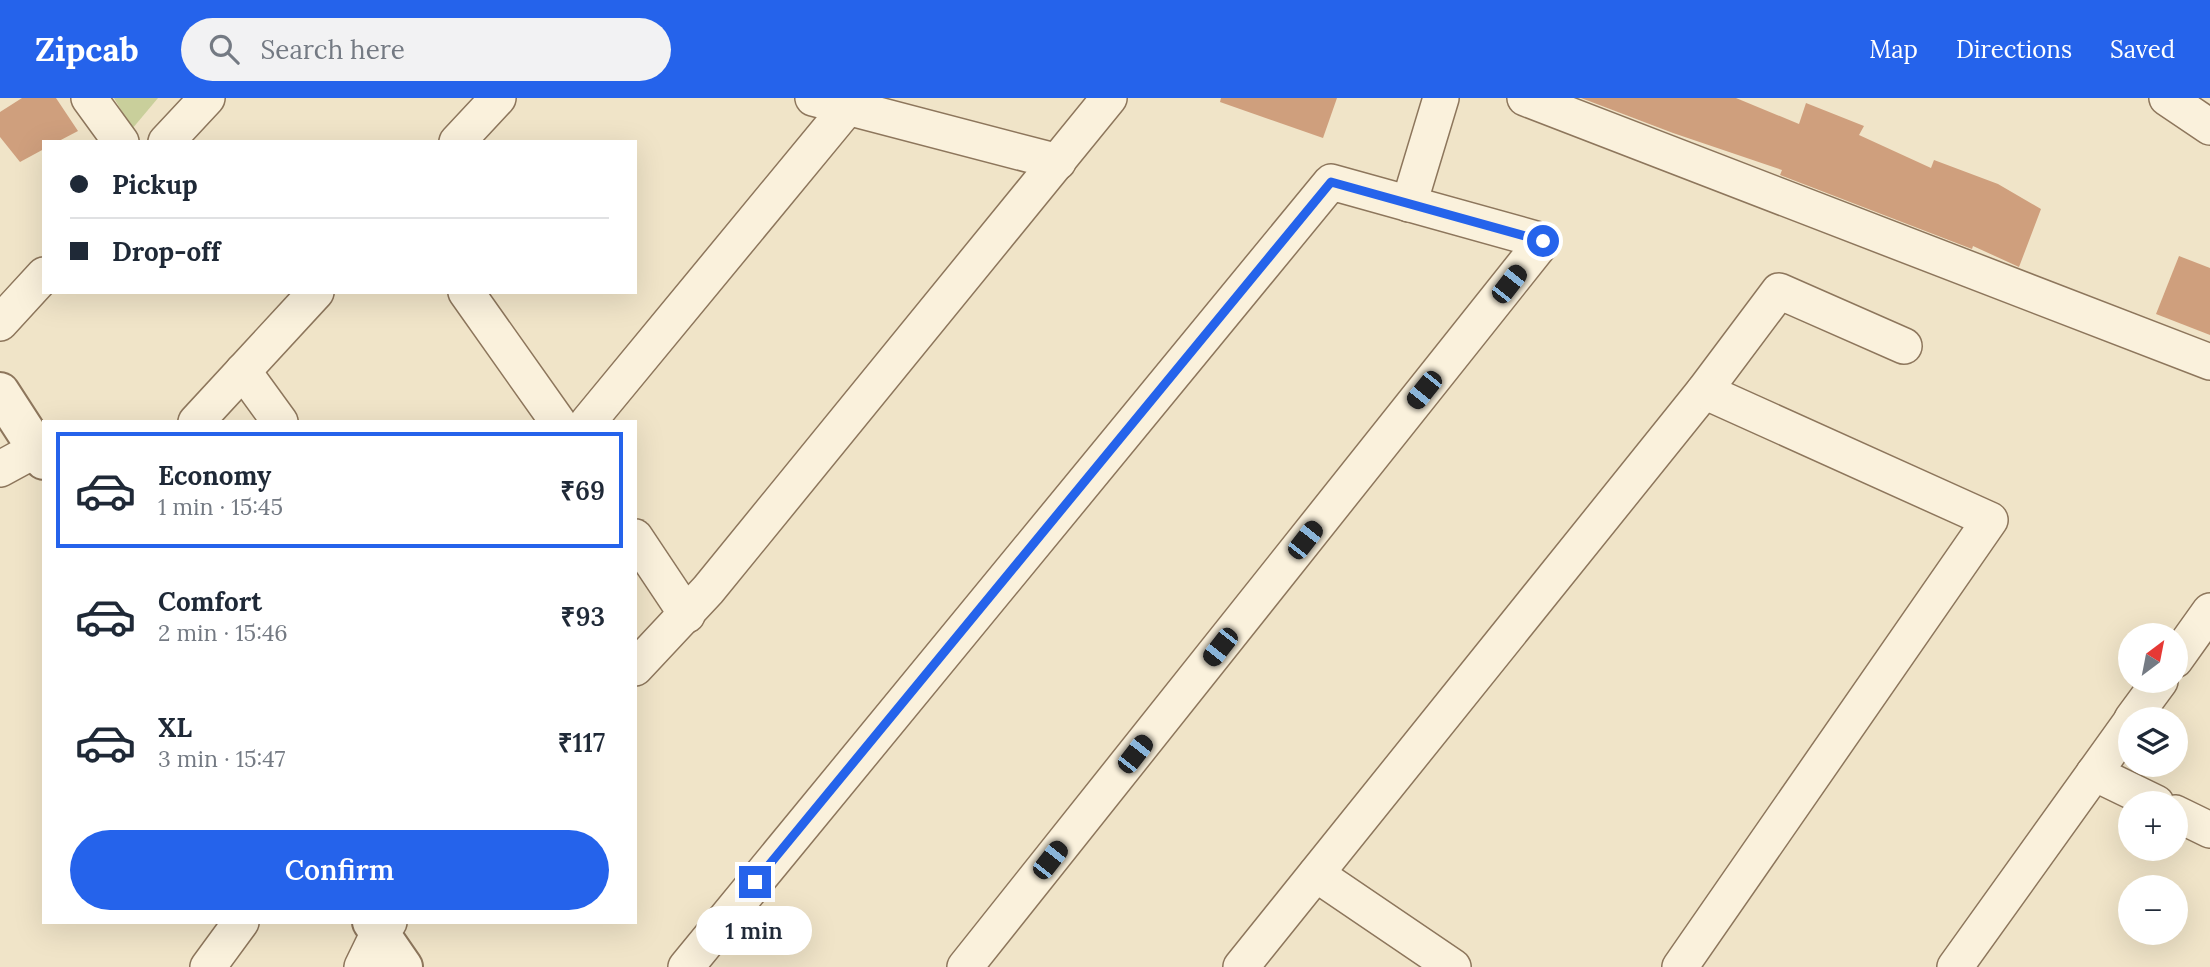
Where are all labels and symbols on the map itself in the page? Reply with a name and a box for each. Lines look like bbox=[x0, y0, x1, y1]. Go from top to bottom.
route start bbox=[1527, 225, 1559, 257]
car bbox=[1488, 261, 1531, 307]
car bbox=[1403, 367, 1446, 413]
car bbox=[1284, 517, 1327, 563]
north arrow bbox=[2118, 623, 2188, 693]
car bbox=[1199, 624, 1242, 670]
car bbox=[1114, 731, 1157, 777]
car bbox=[1029, 837, 1072, 883]
route end bbox=[739, 866, 771, 898]
callout: 1 min bbox=[697, 906, 813, 956]

